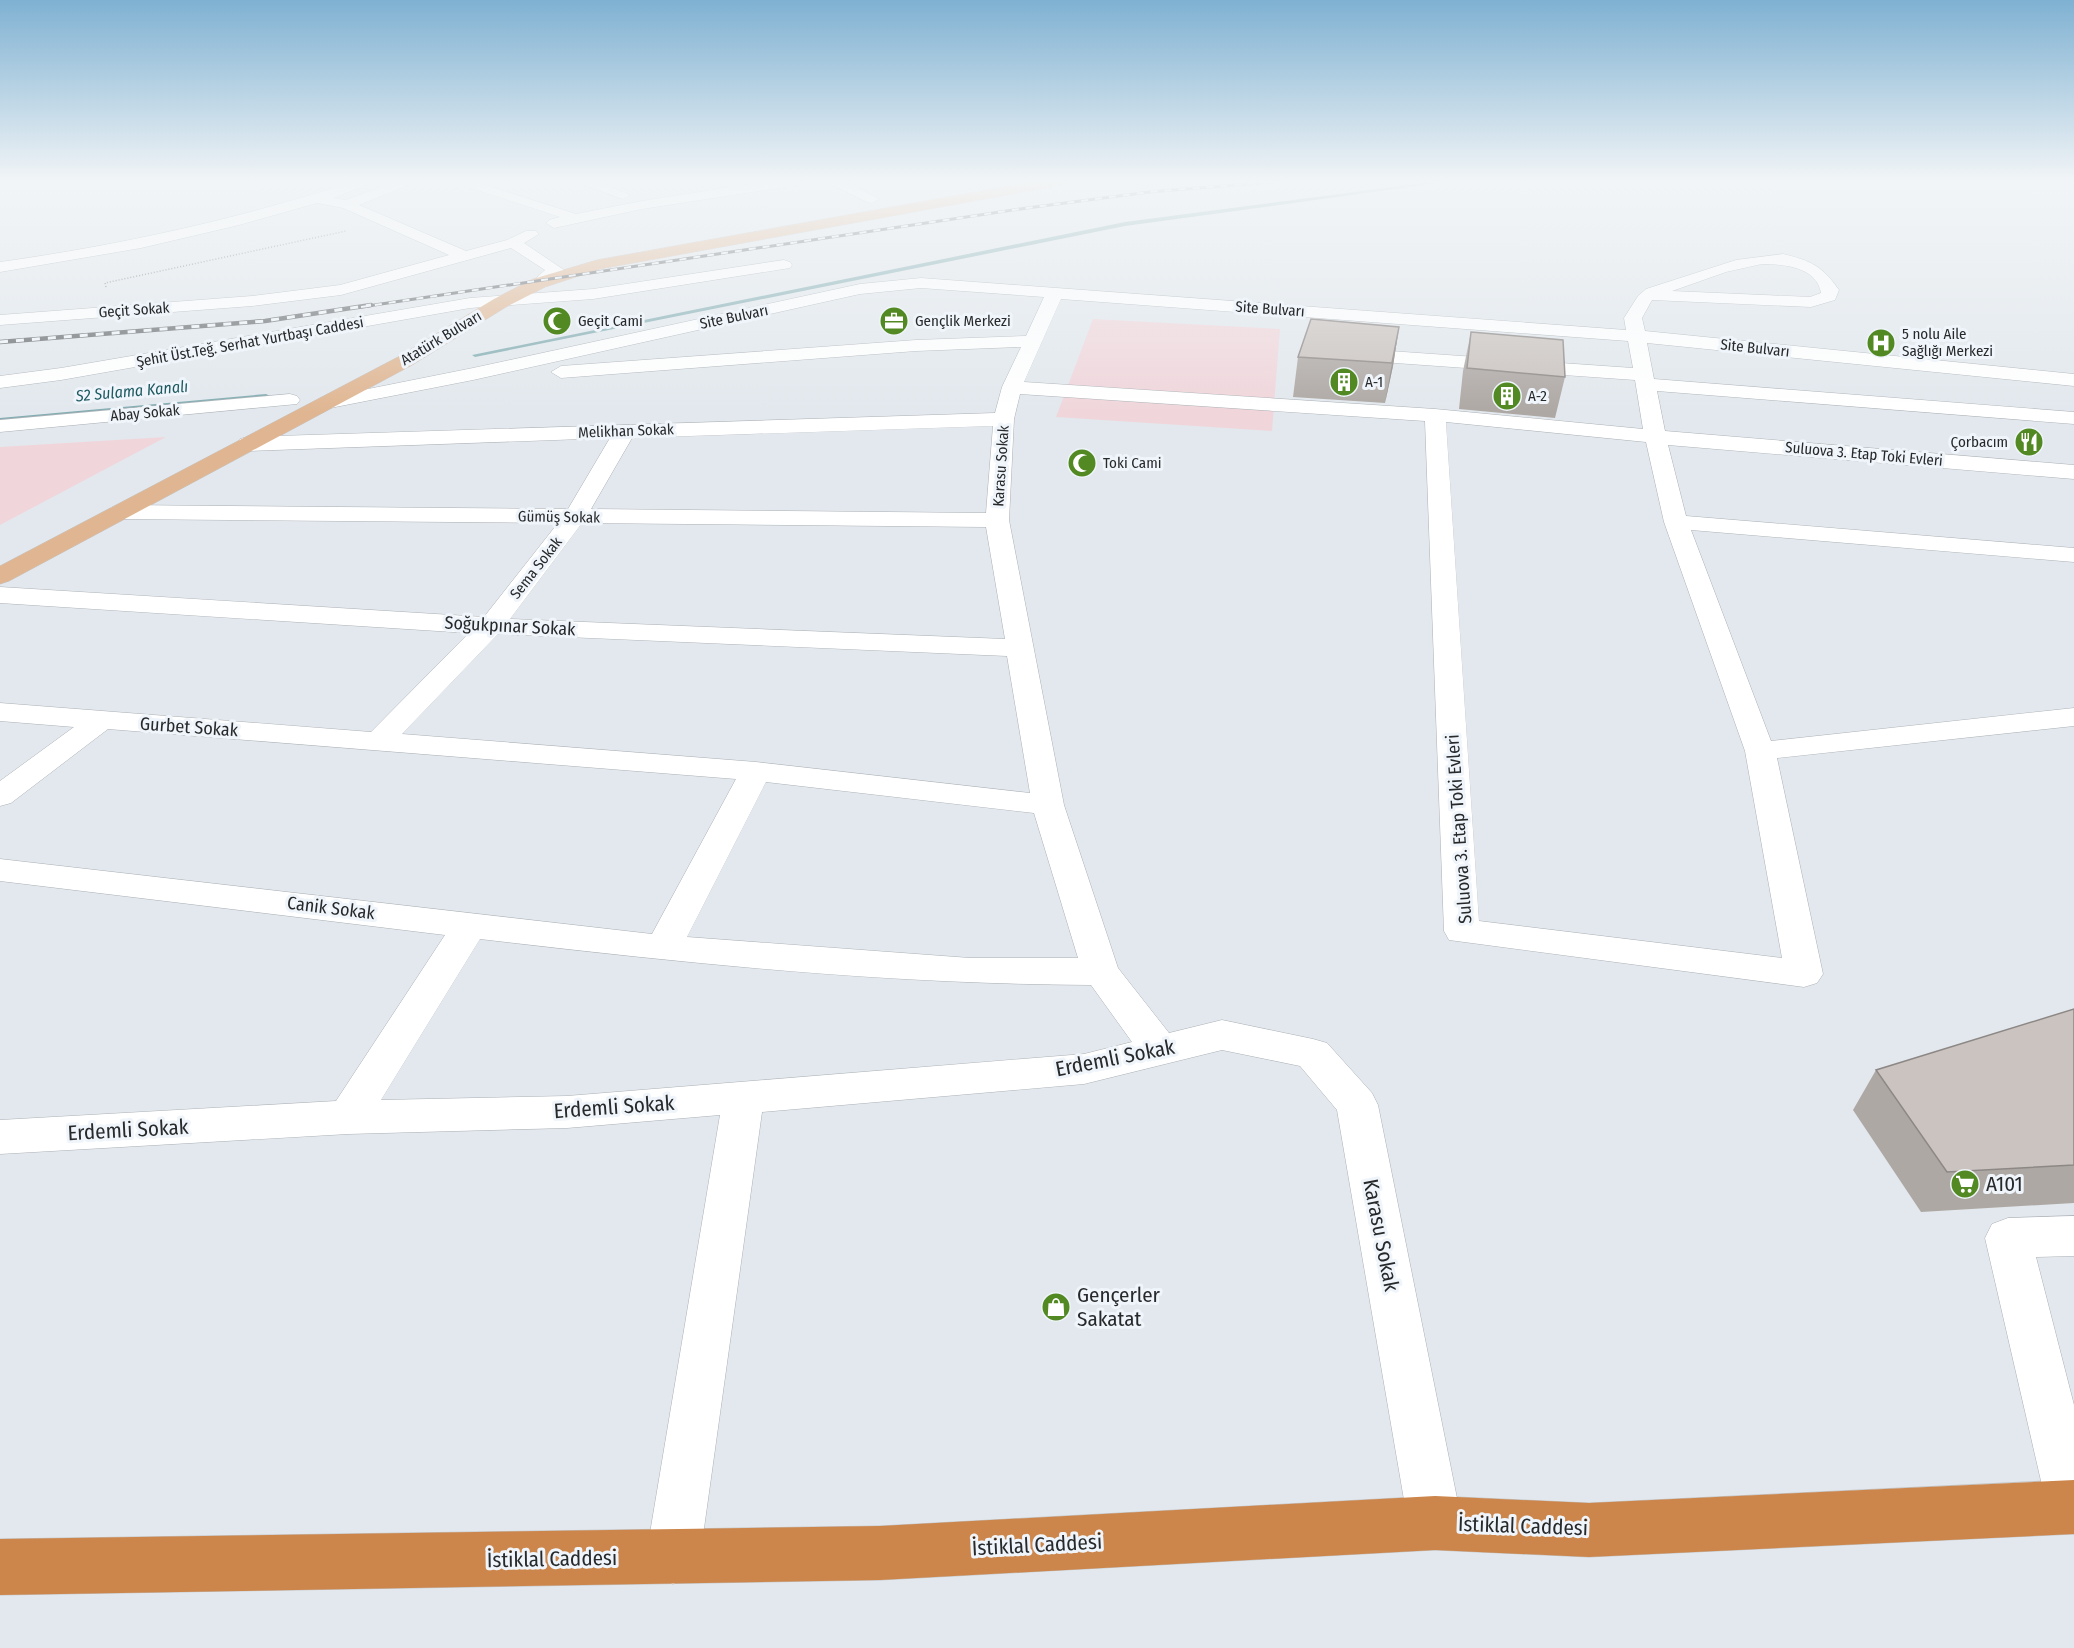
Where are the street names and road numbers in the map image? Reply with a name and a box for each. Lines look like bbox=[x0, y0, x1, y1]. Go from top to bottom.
street label: Site Bulvarı bbox=[1235, 298, 1305, 320]
street label: Geçit Sokak bbox=[98, 299, 170, 321]
street label: Site Bulvarı bbox=[698, 301, 770, 333]
street label: Atatürk Bulvarı bbox=[397, 307, 485, 369]
street label: Şehit Üst.Teğ. Serhat Yurtbaşı Caddesi bbox=[135, 313, 365, 371]
street label: Site Bulvarı bbox=[1719, 335, 1791, 361]
street label: Abay Sokak bbox=[110, 401, 180, 425]
street label: Melikhan Sokak bbox=[578, 420, 674, 442]
street label: Karasu Sokak bbox=[989, 425, 1013, 507]
street label: Suluova 3. Etap Toki Evleri bbox=[1784, 438, 1944, 470]
street label: Gümüş Sokak bbox=[518, 507, 600, 527]
street label: Sema Sokak bbox=[506, 533, 566, 603]
street label: Soğukpınar Sokak bbox=[444, 612, 577, 640]
street label: Gurbet Sokak bbox=[139, 713, 239, 741]
street label: Suluova 3. Etap Toki Evleri bbox=[1441, 734, 1477, 924]
street label: Canik Sokak bbox=[286, 892, 377, 924]
street label: Erdemli Sokak bbox=[1053, 1034, 1177, 1082]
street label: Erdemli Sokak bbox=[553, 1090, 675, 1124]
street label: Erdemli Sokak bbox=[67, 1114, 189, 1146]
street label: Karasu Sokak bbox=[1357, 1177, 1405, 1294]
street label: İstiklal Caddesi bbox=[1457, 1511, 1589, 1541]
street label: İstiklal Caddesi bbox=[971, 1529, 1103, 1561]
street label: İstiklal Caddesi bbox=[487, 1545, 617, 1573]

